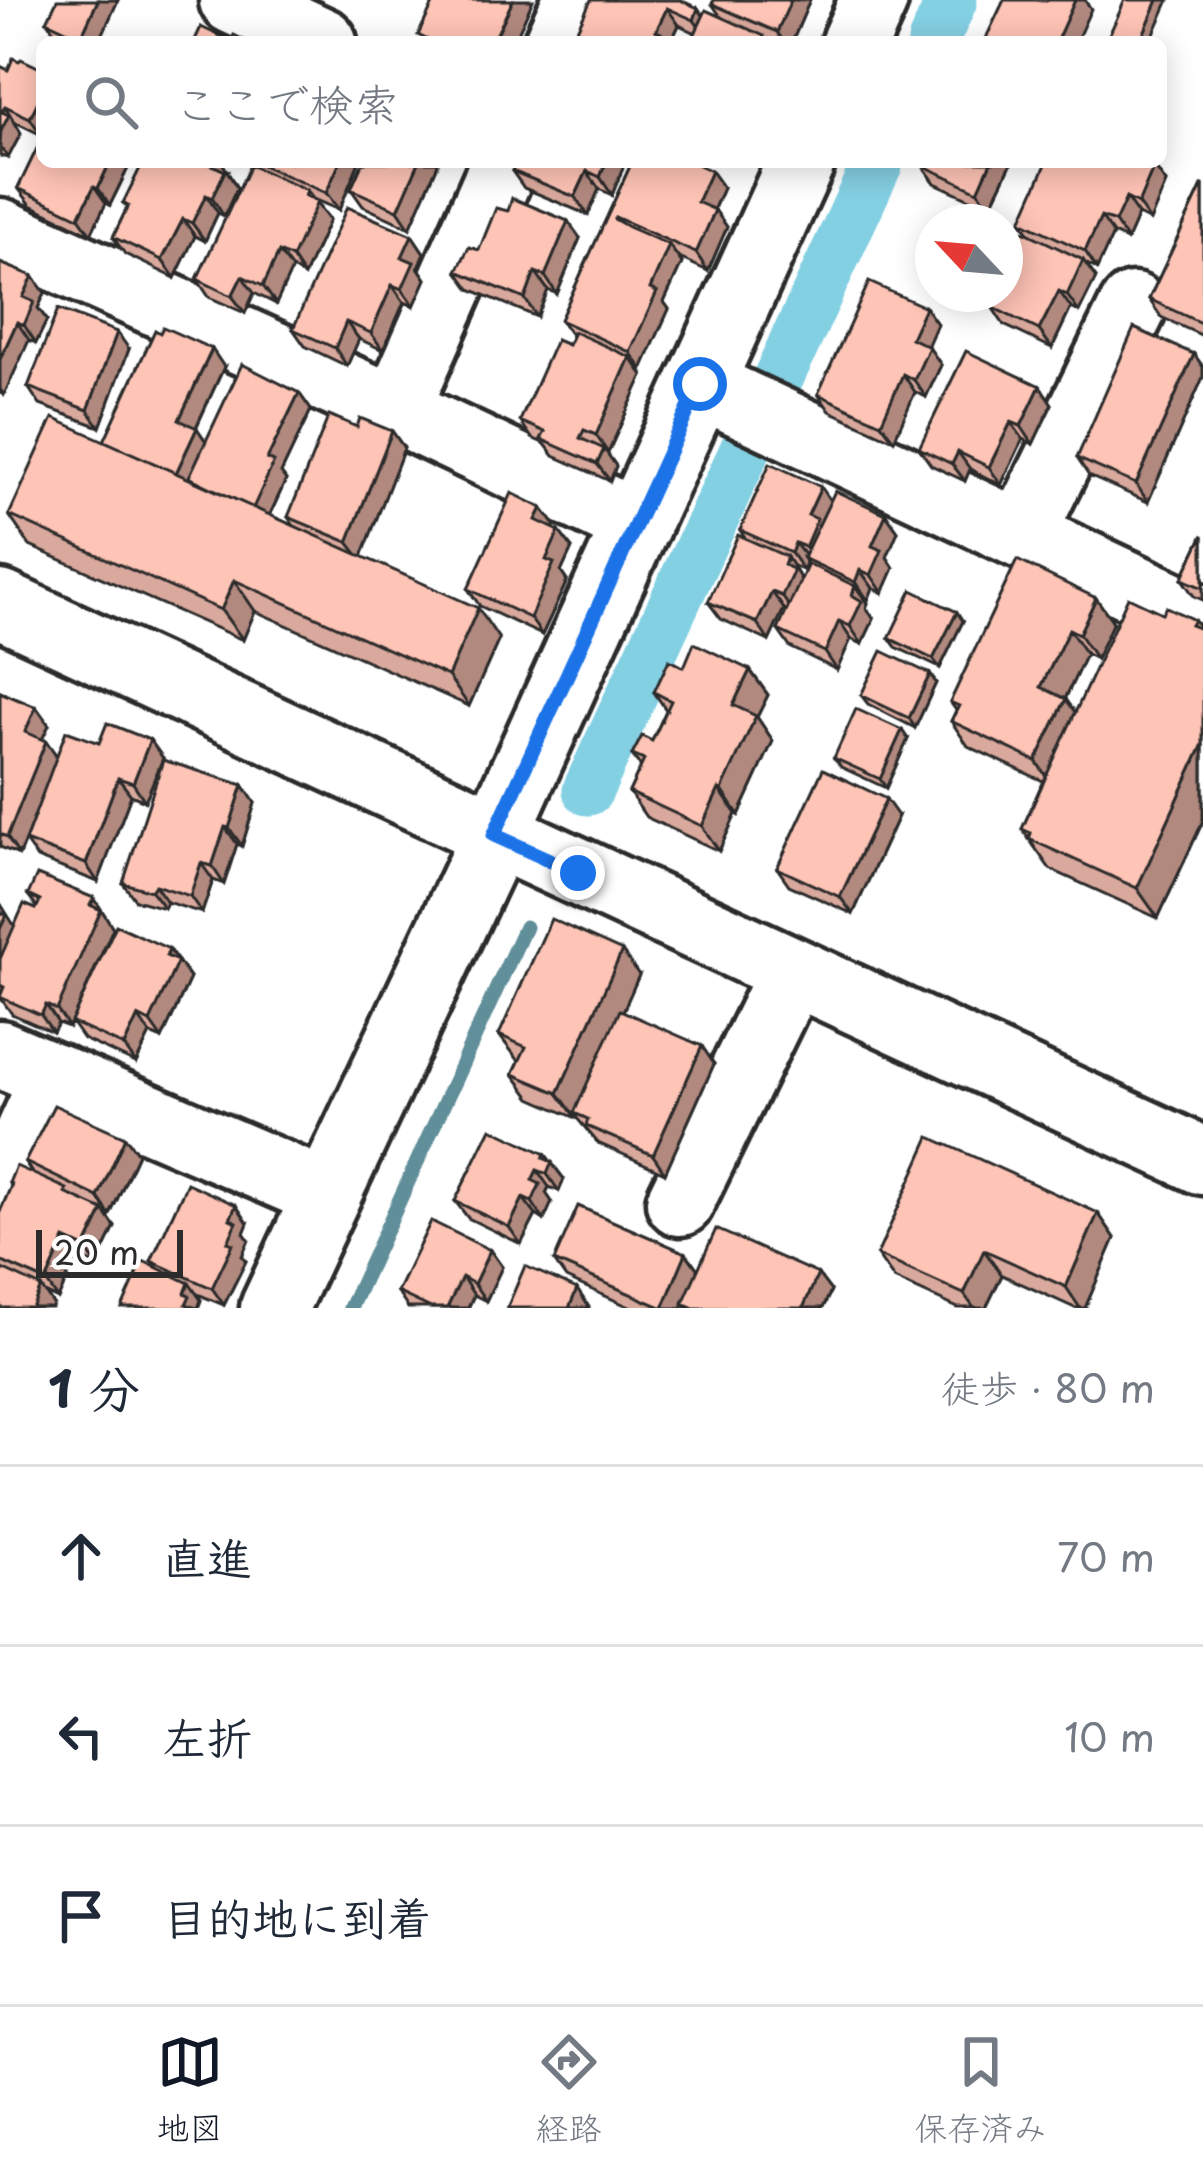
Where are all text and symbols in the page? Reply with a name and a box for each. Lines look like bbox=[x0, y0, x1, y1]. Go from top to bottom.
search box bbox=[36, 36, 1167, 168]
text: ここで検索 bbox=[174, 68, 399, 136]
icon: search bbox=[78, 69, 144, 135]
north arrow bbox=[915, 204, 1023, 312]
route start bbox=[673, 357, 727, 411]
route end bbox=[551, 846, 605, 900]
scale bar bbox=[36, 1224, 183, 1277]
text: 20 m bbox=[54, 1226, 139, 1276]
text: 1 分 bbox=[48, 1348, 140, 1425]
text: 徒歩 · 80 m bbox=[941, 1357, 1155, 1416]
text: 直進 bbox=[162, 1522, 252, 1590]
icon: ahead bbox=[48, 1523, 114, 1589]
text: 70 m bbox=[1057, 1526, 1155, 1585]
text: 左折 bbox=[162, 1702, 252, 1770]
icon: left bbox=[48, 1703, 114, 1769]
text: 10 m bbox=[1064, 1706, 1155, 1765]
text: 目的地に到着 bbox=[162, 1882, 432, 1950]
icon: arrive bbox=[48, 1883, 114, 1949]
tab: 地図 bbox=[157, 2029, 223, 2151]
tab: 経路 bbox=[536, 2029, 602, 2151]
tab: 保存済み bbox=[915, 2029, 1047, 2151]

